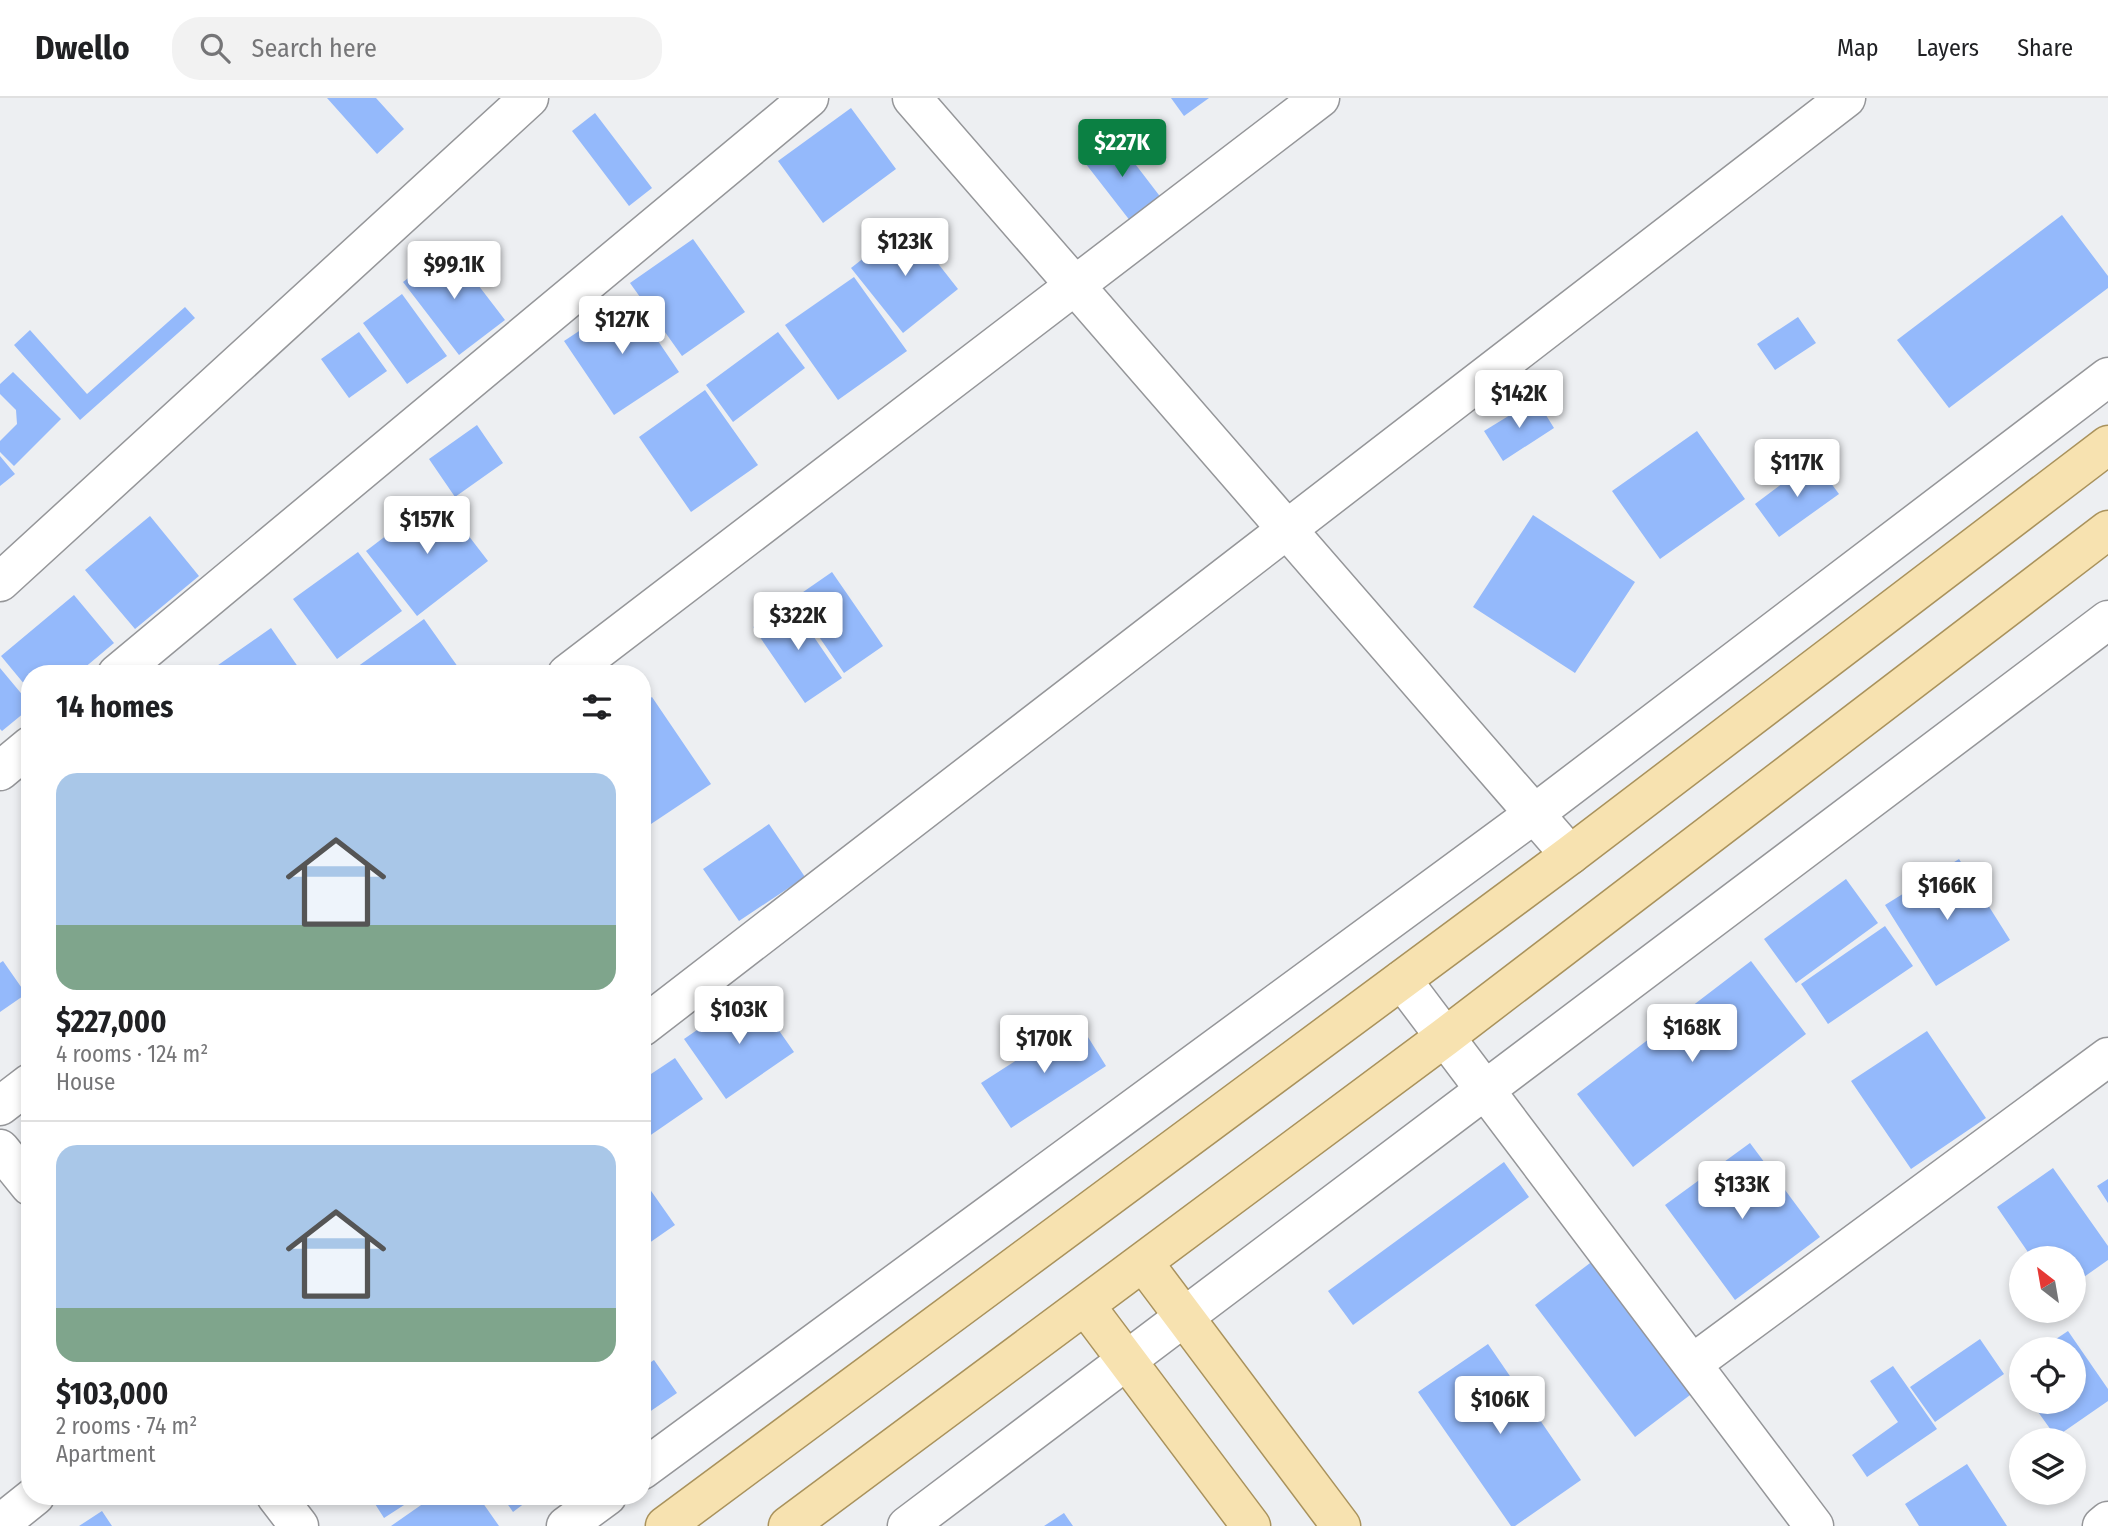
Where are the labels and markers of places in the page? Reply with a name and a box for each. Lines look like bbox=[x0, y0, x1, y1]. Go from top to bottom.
pin: $227K bbox=[1073, 120, 1171, 179]
pin: $123K bbox=[856, 218, 954, 278]
pin: $99.1K bbox=[397, 242, 511, 301]
pin: $127K bbox=[573, 296, 671, 356]
pin: $142K bbox=[1470, 370, 1568, 430]
pin: $117K bbox=[1748, 440, 1846, 499]
pin: $157K bbox=[378, 496, 476, 556]
pin: $322K bbox=[749, 592, 847, 652]
pin: $166K bbox=[1898, 862, 1996, 922]
pin: $103K bbox=[690, 986, 788, 1046]
pin: $168K bbox=[1643, 1004, 1741, 1064]
pin: $170K bbox=[995, 1016, 1093, 1075]
pin: $133K bbox=[1693, 1162, 1791, 1221]
pin: $106K bbox=[1451, 1376, 1549, 1436]

